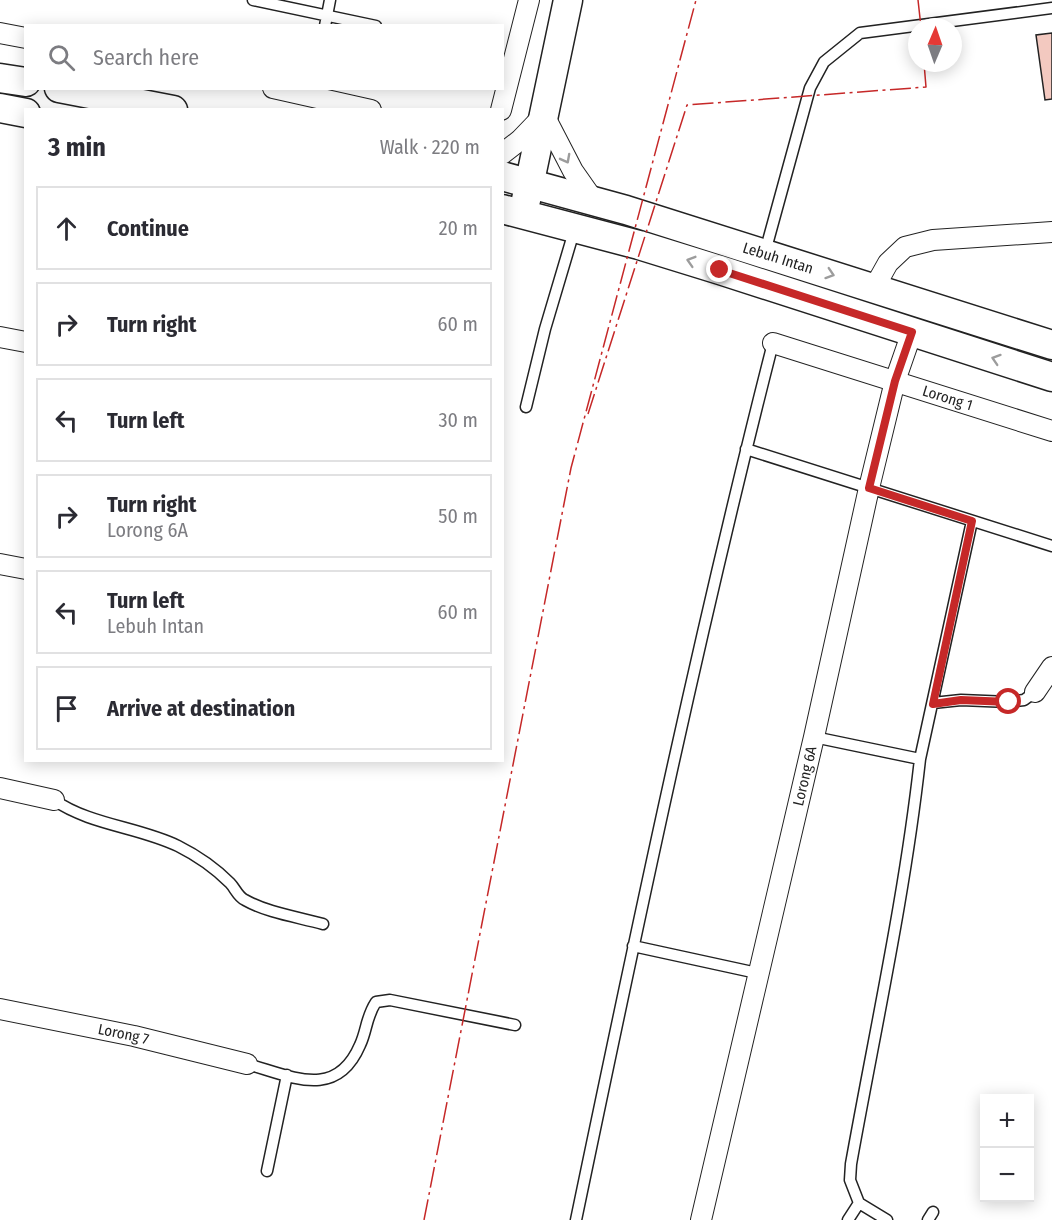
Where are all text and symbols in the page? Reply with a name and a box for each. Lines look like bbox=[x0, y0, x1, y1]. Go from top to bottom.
north arrow bbox=[908, 18, 962, 72]
search box bbox=[24, 24, 504, 90]
icon: search bbox=[45, 41, 78, 74]
text: Search here bbox=[93, 44, 199, 71]
text: 3 min bbox=[48, 132, 106, 163]
text: Walk · 220 m bbox=[380, 135, 480, 159]
one-way arrow bbox=[559, 153, 570, 163]
icon: ahead bbox=[50, 212, 83, 245]
text: Continue bbox=[107, 215, 189, 242]
text: 20 m bbox=[439, 216, 478, 240]
street label: Lebuh Intan bbox=[740, 239, 815, 278]
one-way arrow bbox=[686, 256, 697, 268]
route end bbox=[706, 256, 732, 282]
one-way arrow bbox=[824, 267, 835, 279]
icon: right bbox=[50, 308, 83, 341]
text: Turn right bbox=[107, 311, 196, 338]
text: 60 m bbox=[438, 312, 478, 336]
one-way arrow bbox=[991, 354, 1002, 366]
street label: Lorong 1 bbox=[920, 382, 975, 414]
icon: left bbox=[50, 404, 83, 437]
text: Turn left bbox=[107, 407, 185, 434]
text: 30 m bbox=[438, 408, 478, 432]
text: Turn right bbox=[107, 491, 196, 518]
icon: right bbox=[50, 500, 83, 533]
text: 50 m bbox=[438, 504, 478, 528]
text: Lorong 6A bbox=[107, 518, 188, 542]
text: Turn left bbox=[107, 587, 185, 614]
icon: left bbox=[50, 596, 83, 629]
text: 60 m bbox=[438, 600, 478, 624]
text: Lebuh Intan bbox=[107, 614, 204, 638]
route start bbox=[995, 688, 1021, 714]
icon: arrive bbox=[50, 692, 83, 725]
text: Arrive at destination bbox=[107, 695, 295, 722]
street label: Lorong 6A bbox=[789, 744, 821, 808]
street label: Lorong 7 bbox=[96, 1020, 151, 1048]
map controls bbox=[980, 1094, 1034, 1202]
button: + bbox=[980, 1094, 1034, 1148]
button: − bbox=[980, 1148, 1034, 1202]

